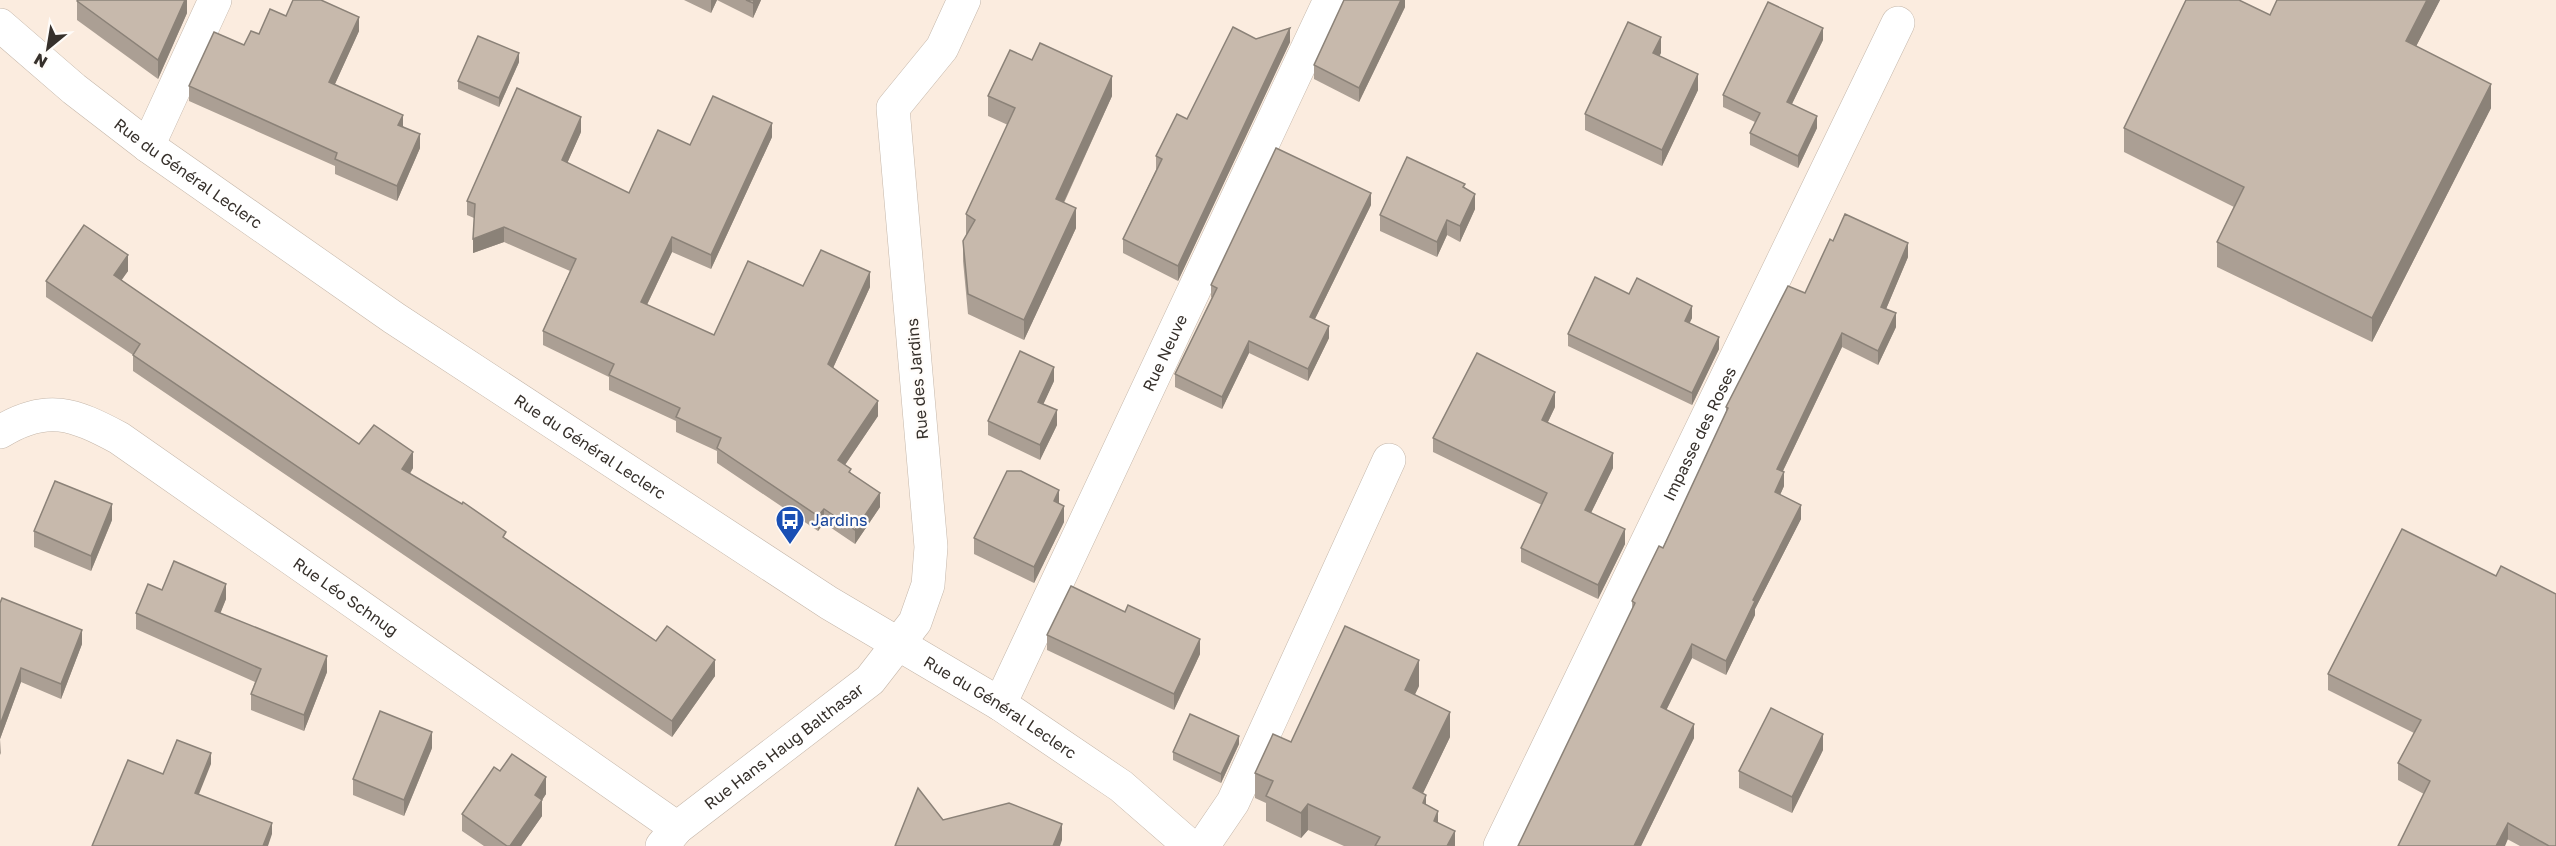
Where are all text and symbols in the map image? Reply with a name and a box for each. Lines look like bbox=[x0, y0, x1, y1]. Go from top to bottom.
north arrow bbox=[18, 18, 78, 78]
text: N bbox=[30, 49, 51, 73]
street label: Rue du Général Leclerc bbox=[110, 114, 266, 233]
street label: Rue Neuve bbox=[1138, 311, 1191, 394]
street label: Rue des Jardins bbox=[902, 318, 932, 440]
street label: Impasse des Roses bbox=[1658, 363, 1740, 504]
street label: Rue du Général Leclerc bbox=[511, 390, 670, 504]
bus stop icon: Jardins bbox=[774, 504, 806, 546]
place label: Jardins bbox=[811, 510, 867, 530]
street label: Rue Léo Schnug bbox=[289, 553, 402, 640]
street label: Rue du Général Leclerc bbox=[920, 651, 1081, 763]
street label: Rue Hans Haug Balthasar bbox=[700, 679, 867, 814]

